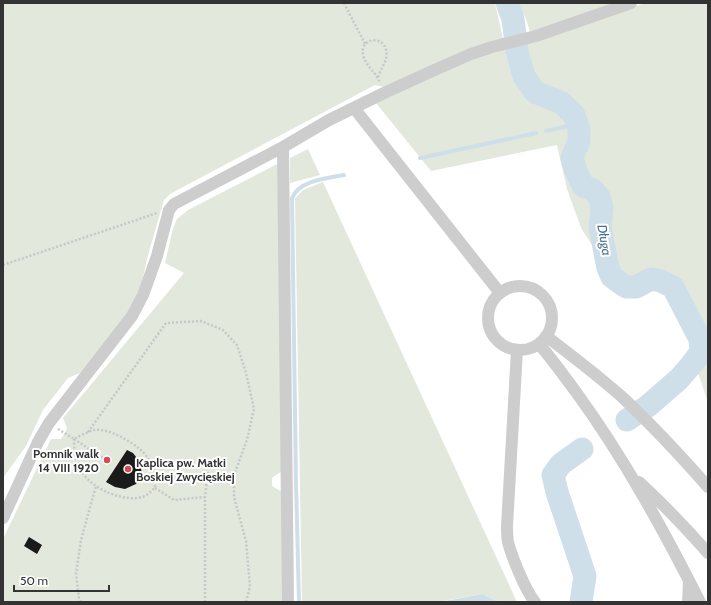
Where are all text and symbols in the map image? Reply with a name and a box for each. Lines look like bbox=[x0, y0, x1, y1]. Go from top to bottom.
water label: Długa bbox=[594, 223, 616, 257]
place label: Pomnik walk 14 VIII 1920 bbox=[33, 446, 99, 475]
marker: Pomnik walk 14 VIII 1920 bbox=[102, 455, 112, 465]
place label: Kaplica pw. Matki Boskiej Zwycięskiej bbox=[136, 455, 235, 484]
marker: Kaplica pw. Matki Boskiej Zwycięskiej bbox=[123, 464, 133, 474]
scale bar bbox=[14, 567, 109, 593]
text: 50 m bbox=[20, 573, 48, 588]

